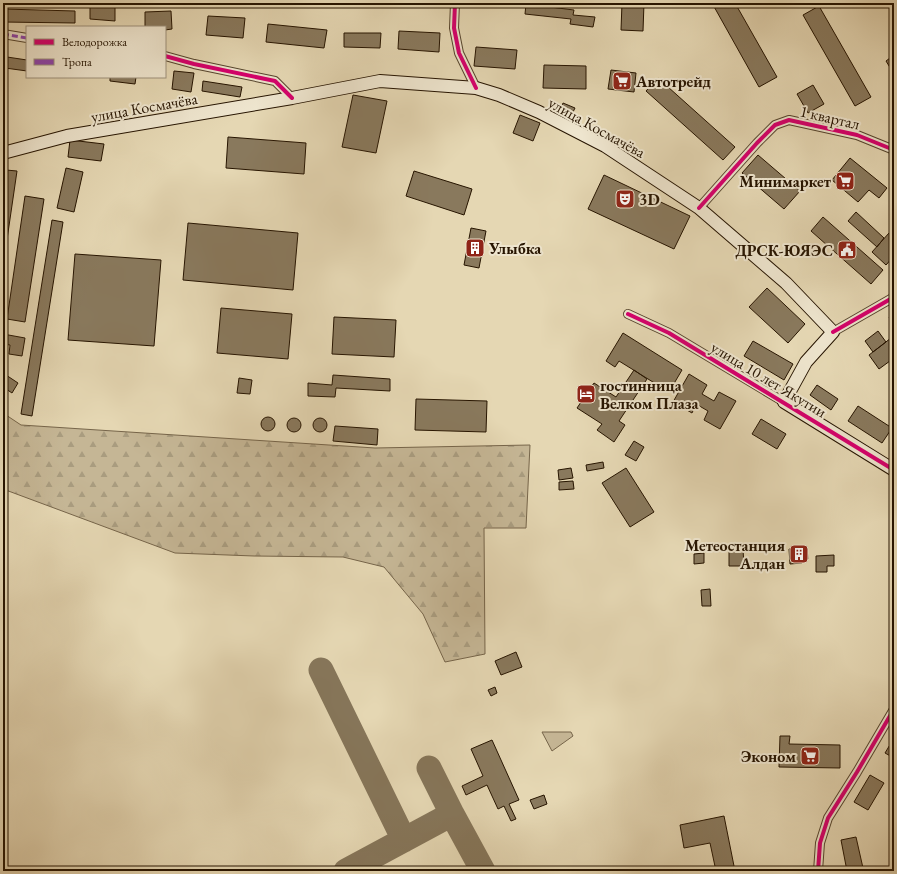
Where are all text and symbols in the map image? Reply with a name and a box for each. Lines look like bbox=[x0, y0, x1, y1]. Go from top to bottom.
legend bbox=[26, 26, 166, 78]
text: Велодорожка bbox=[62, 34, 127, 50]
text: Тропа bbox=[62, 54, 92, 70]
supermarket icon: Автотрейд bbox=[611, 70, 633, 92]
place label: Автотрейд bbox=[635, 71, 712, 92]
street label: улица Космачёва bbox=[89, 88, 200, 127]
street label: улица Космачёва bbox=[544, 92, 650, 163]
street label: 1 квартал bbox=[798, 100, 862, 135]
supermarket icon: Минимаркет bbox=[834, 170, 856, 192]
place label: Минимаркет bbox=[739, 171, 832, 192]
theatre icon: 3D bbox=[614, 188, 636, 210]
place label: 3D bbox=[639, 189, 660, 210]
building icon: Улыбка bbox=[464, 237, 486, 259]
place label: Улыбка bbox=[488, 238, 542, 259]
public building icon: ДРСК-ЮЯЭС bbox=[836, 239, 858, 261]
place label: ДРСК-ЮЯЭС bbox=[735, 240, 833, 261]
street label: улица 10 лет Якутии bbox=[707, 337, 831, 423]
place label: гостинница Велком Плаза bbox=[600, 375, 700, 414]
hotel icon: гостинница Велком Плаза bbox=[575, 383, 597, 405]
place label: Метеостанция Алдан bbox=[685, 535, 785, 574]
building icon: Метеостанция Алдан bbox=[788, 543, 810, 565]
supermarket icon: Эконом bbox=[799, 745, 821, 767]
place label: Эконом bbox=[741, 746, 796, 767]

